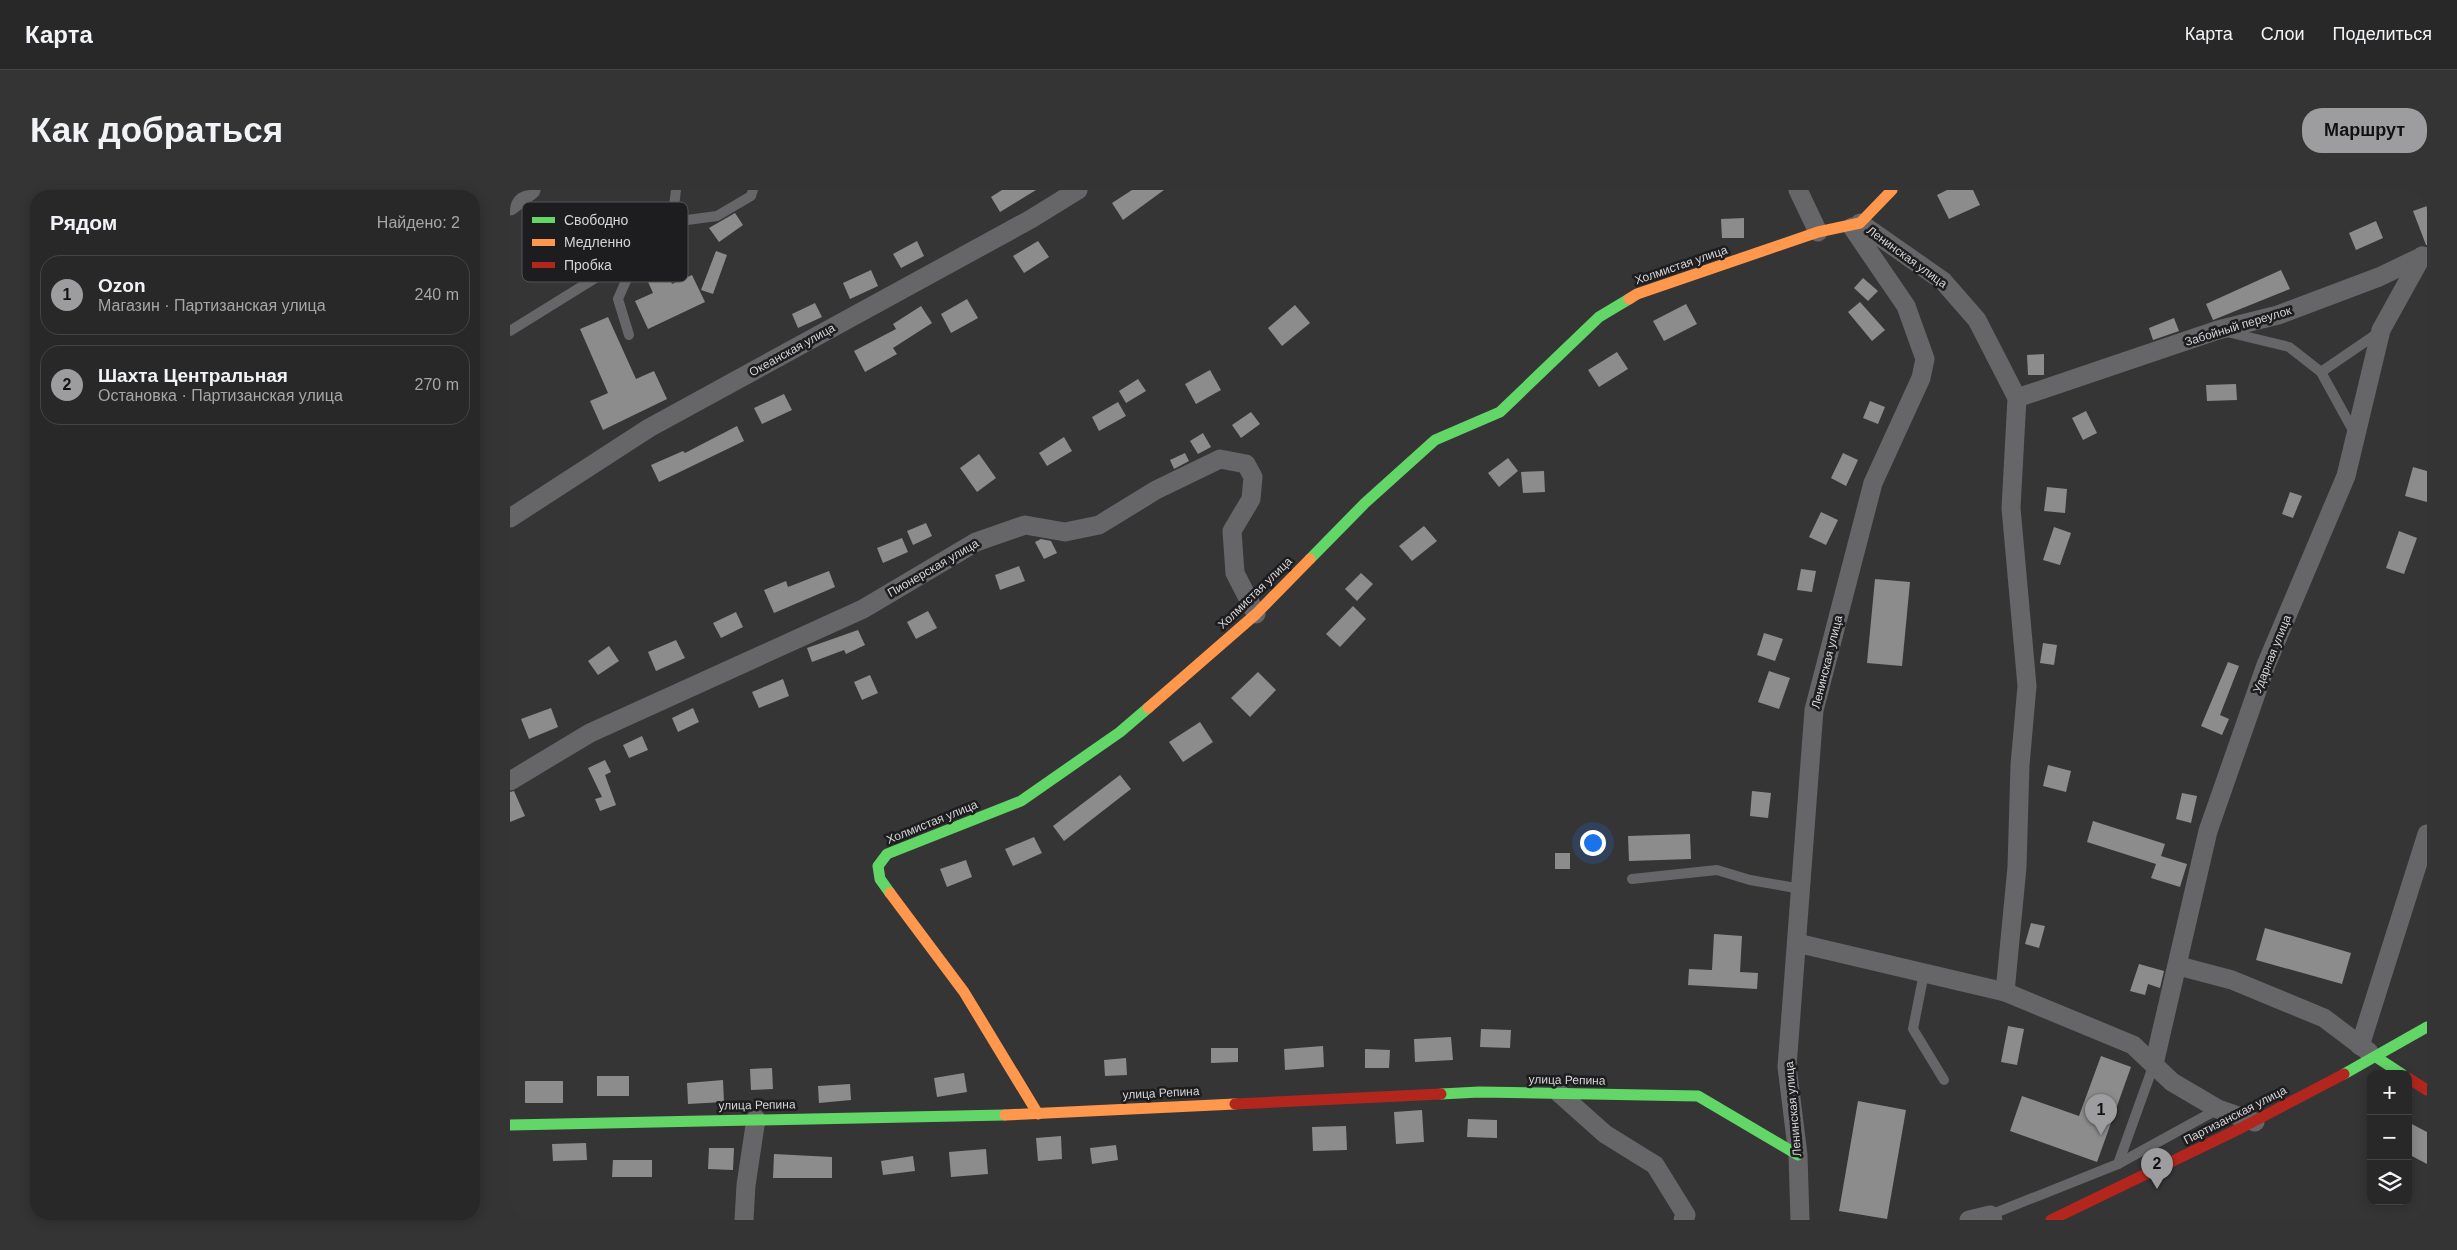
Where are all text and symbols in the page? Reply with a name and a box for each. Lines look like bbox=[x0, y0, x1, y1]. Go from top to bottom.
text: Карта bbox=[25, 21, 93, 48]
text: Карта bbox=[2185, 24, 2233, 44]
text: Слои bbox=[2261, 24, 2305, 44]
text: Поделиться bbox=[2333, 24, 2432, 44]
button: Маршрут bbox=[2302, 108, 2427, 153]
text: Как добраться bbox=[30, 110, 283, 149]
legend bbox=[522, 202, 688, 282]
text: Рядом bbox=[50, 211, 117, 234]
text: Свободно bbox=[564, 212, 629, 228]
text: Найдено: 2 bbox=[377, 214, 460, 231]
street label: Ленинская улица bbox=[1864, 223, 1950, 291]
text: Медленно bbox=[564, 234, 631, 250]
street label: Холмистая улица bbox=[1633, 242, 1729, 287]
text: Пробка bbox=[564, 257, 612, 273]
text: Ozon bbox=[98, 275, 146, 296]
text: 1 bbox=[63, 286, 71, 303]
text: 240 m bbox=[415, 286, 459, 303]
text: Магазин · Партизанская улица bbox=[98, 297, 326, 314]
street label: Забойный переулок bbox=[2183, 303, 2294, 349]
street label: Океанская улица bbox=[747, 321, 838, 379]
text: Шахта Центральная bbox=[98, 365, 288, 386]
text: 2 bbox=[63, 376, 71, 393]
text: 270 m bbox=[415, 376, 459, 393]
text: Остановка · Партизанская улица bbox=[98, 387, 343, 404]
street label: Пионерская улица bbox=[885, 536, 981, 600]
street label: Холмистая улица bbox=[1215, 554, 1295, 632]
street label: Ударная улица bbox=[2250, 613, 2294, 695]
street label: Ленинская улица bbox=[1809, 614, 1845, 710]
street label: Холмистая улица bbox=[884, 797, 980, 847]
your location bbox=[1580, 830, 1606, 856]
street label: Ленинская улица bbox=[1782, 1060, 1804, 1157]
map controls bbox=[2367, 1070, 2412, 1205]
button: + bbox=[2367, 1070, 2412, 1115]
street label: улица Репина bbox=[1528, 1072, 1606, 1088]
street label: Партизанская улица bbox=[2181, 1083, 2289, 1147]
street label: улица Репина bbox=[1122, 1084, 1200, 1102]
pin: 1 bbox=[2085, 1094, 2117, 1135]
street label: улица Репина bbox=[718, 1097, 796, 1113]
button: − bbox=[2367, 1115, 2412, 1160]
pin: 2 bbox=[2141, 1148, 2173, 1189]
button: layers bbox=[2367, 1160, 2412, 1205]

